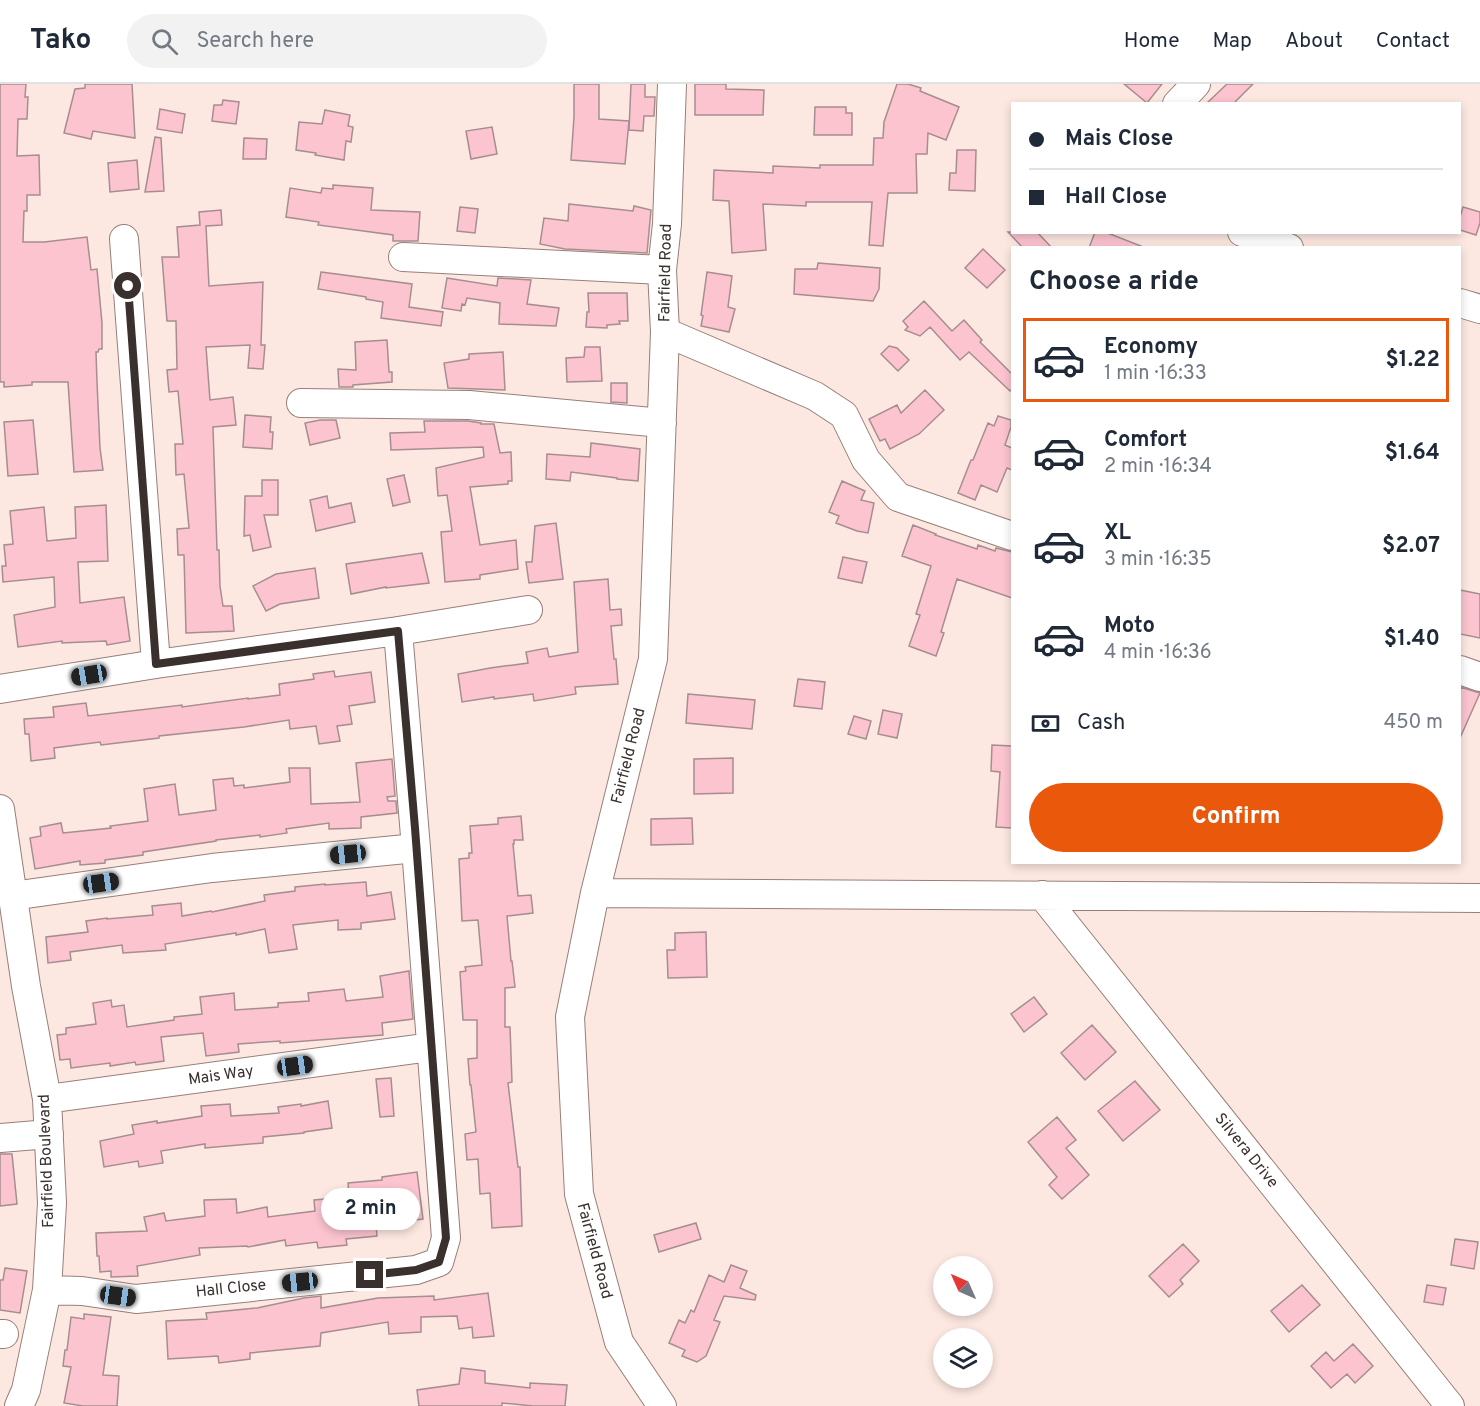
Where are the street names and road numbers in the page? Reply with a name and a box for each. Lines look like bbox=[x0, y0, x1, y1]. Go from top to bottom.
street label: Fairfield Road bbox=[655, 224, 677, 322]
street label: Fairfield Road bbox=[607, 706, 651, 806]
street label: Mais Way bbox=[187, 1062, 255, 1090]
street label: Fairfield Boulevard bbox=[35, 1094, 59, 1228]
street label: Silvera Drive bbox=[1210, 1109, 1282, 1193]
street label: Fairfield Road bbox=[572, 1201, 616, 1301]
street label: Hall Close bbox=[195, 1275, 267, 1303]

